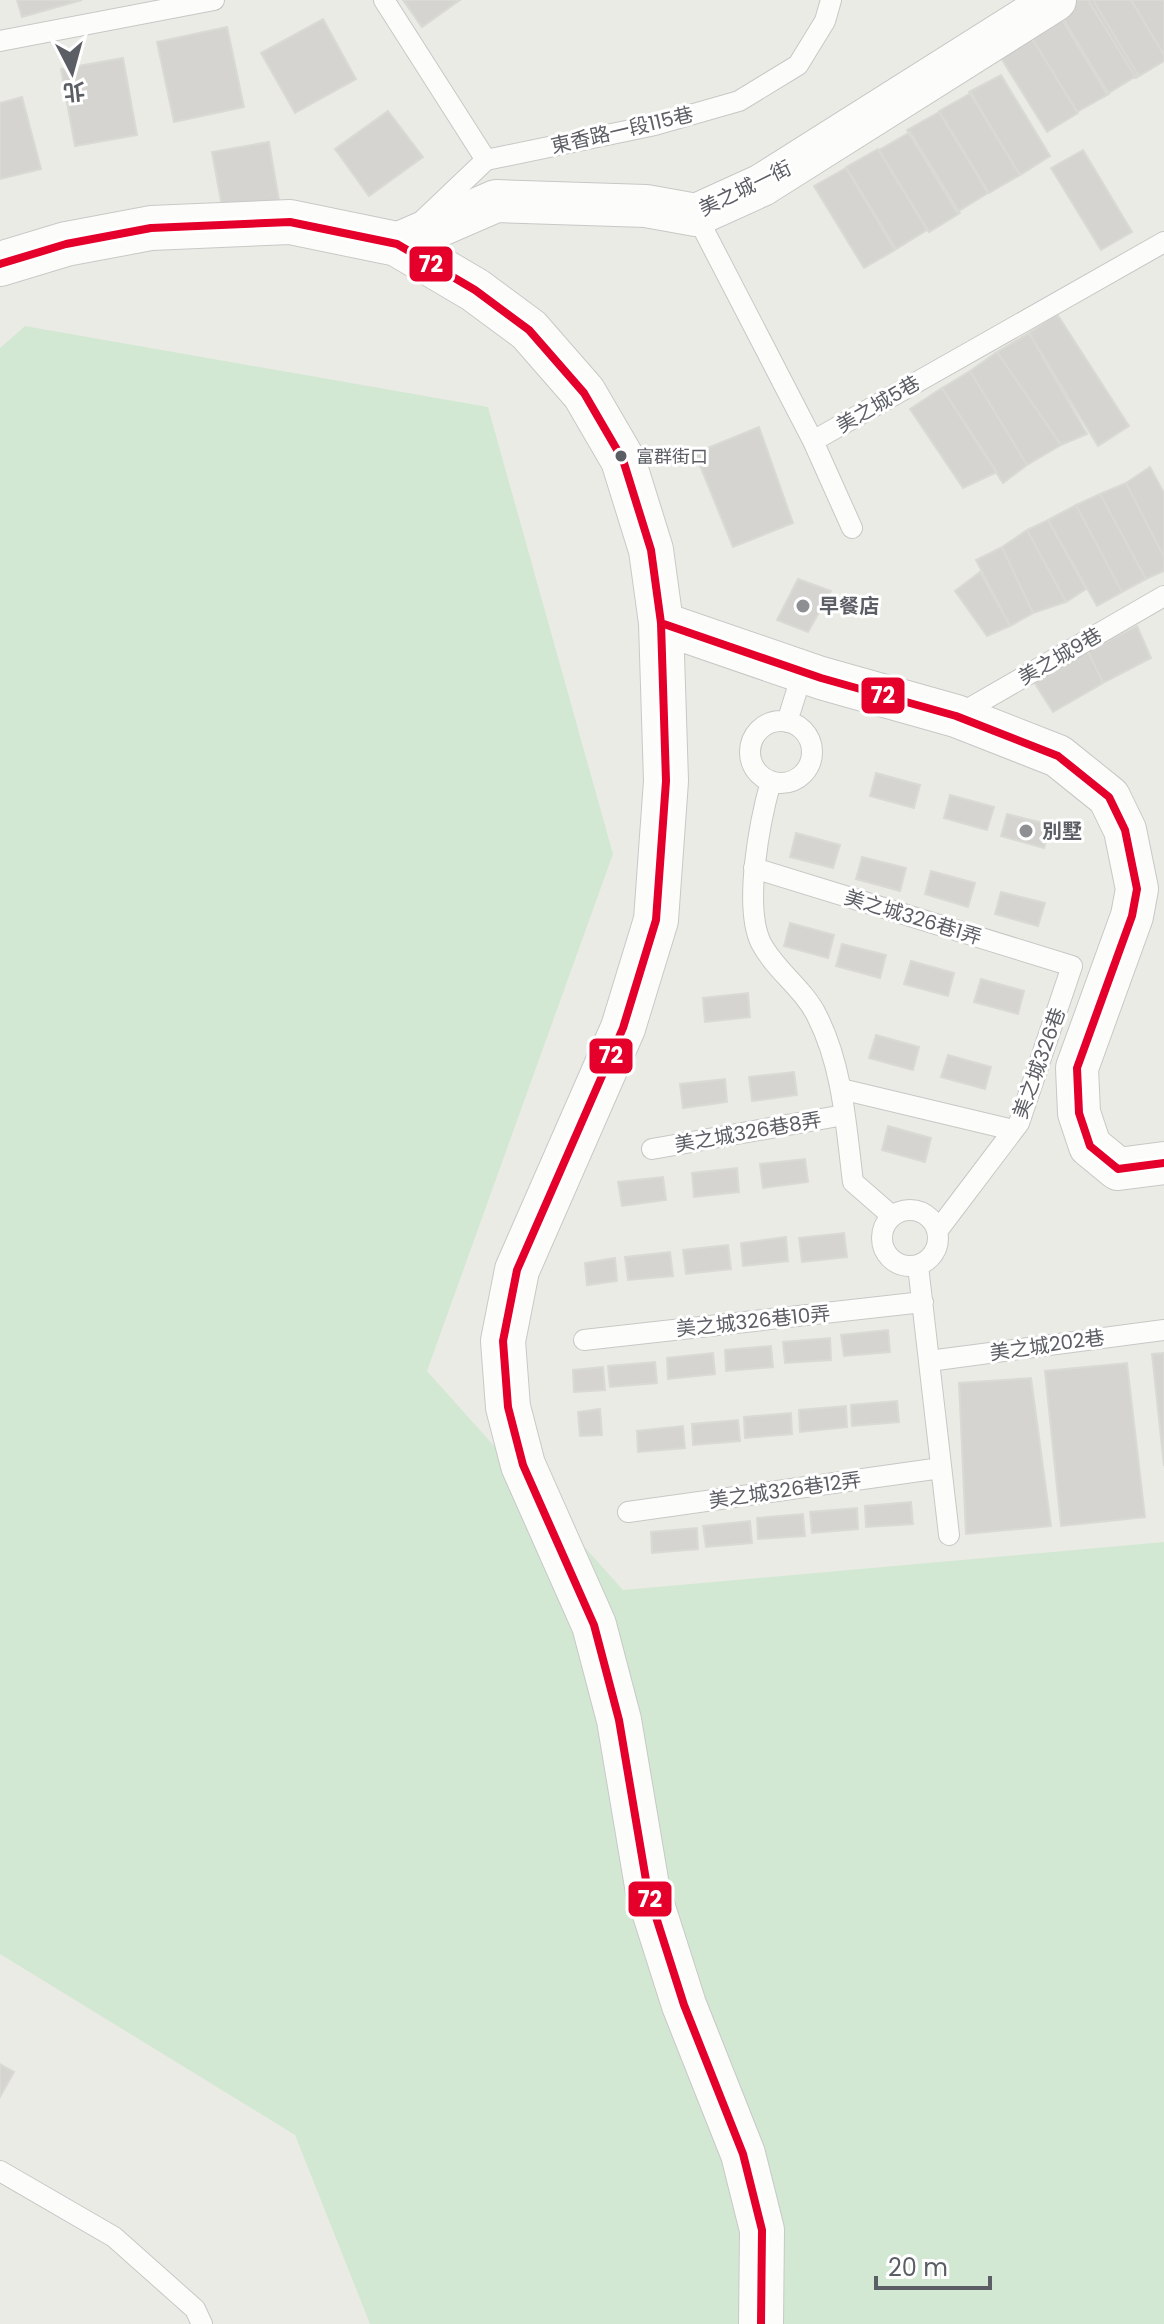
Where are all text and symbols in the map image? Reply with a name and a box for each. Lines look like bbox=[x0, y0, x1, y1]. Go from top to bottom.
north arrow bbox=[32, 32, 112, 112]
text: 北 bbox=[61, 75, 87, 108]
street label: 東香路一段115巷 bbox=[548, 100, 696, 160]
street label: 美之城一街 bbox=[694, 153, 796, 223]
line badge: 72 bbox=[408, 245, 454, 283]
text: 72 bbox=[419, 249, 443, 280]
street label: 美之城5巷 bbox=[831, 369, 925, 439]
place label: 富群街口 bbox=[636, 444, 708, 469]
marker: 富群街口 bbox=[613, 448, 629, 464]
place label: 早餐店 bbox=[819, 592, 879, 620]
marker: 早餐店 bbox=[794, 597, 812, 615]
street label: 美之城9巷 bbox=[1013, 621, 1107, 691]
line badge: 72 bbox=[860, 676, 906, 715]
text: 72 bbox=[871, 680, 895, 711]
place label: 別墅 bbox=[1042, 817, 1082, 845]
marker: 別墅 bbox=[1017, 822, 1035, 840]
street label: 美之城326巷1弄 bbox=[841, 883, 985, 951]
street label: 美之城326巷 bbox=[1006, 1004, 1072, 1122]
line badge: 72 bbox=[588, 1037, 634, 1075]
text: 72 bbox=[599, 1040, 623, 1071]
street label: 美之城326巷8弄 bbox=[672, 1105, 824, 1159]
street label: 美之城326巷10弄 bbox=[674, 1299, 832, 1343]
street label: 美之城202巷 bbox=[988, 1323, 1106, 1367]
street label: 美之城326巷12弄 bbox=[707, 1465, 863, 1515]
line badge: 72 bbox=[627, 1880, 673, 1918]
text: 72 bbox=[638, 1884, 662, 1915]
scale bar bbox=[876, 2240, 990, 2290]
text: 20 m bbox=[888, 2251, 948, 2284]

